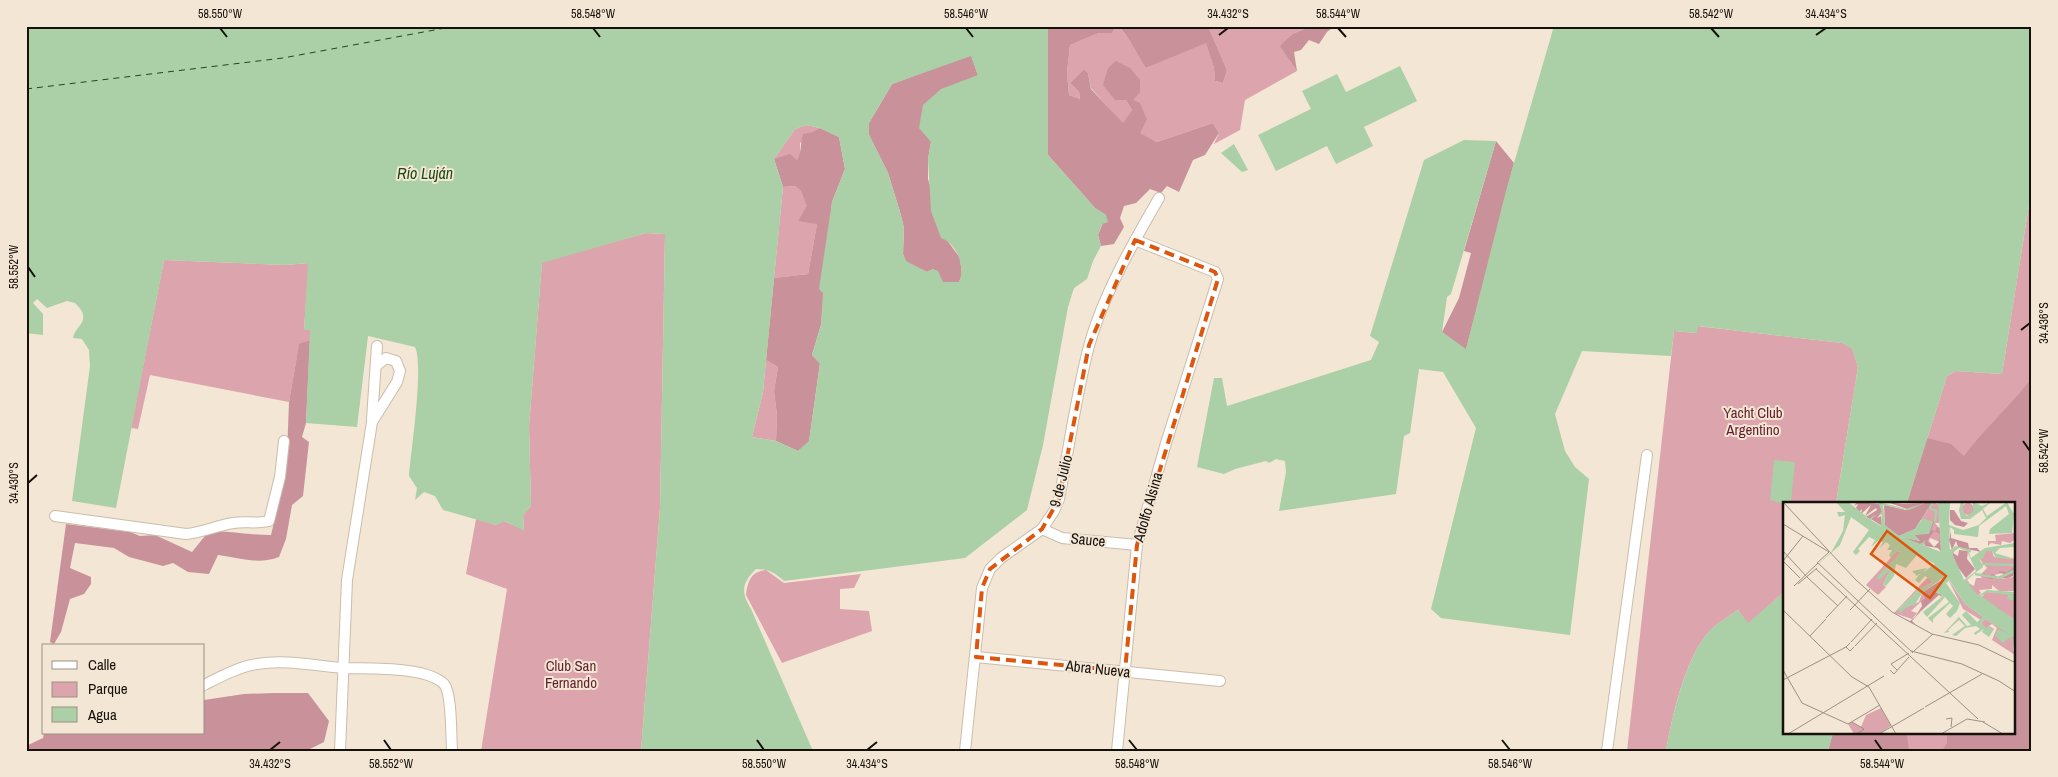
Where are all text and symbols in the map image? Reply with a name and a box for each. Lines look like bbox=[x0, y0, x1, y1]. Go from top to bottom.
text: 58.550°W bbox=[198, 6, 243, 22]
text: 58.548°W bbox=[571, 6, 616, 22]
text: 58.546°W bbox=[944, 6, 989, 22]
text: 34.432°S bbox=[1207, 6, 1249, 22]
text: 58.544°W bbox=[1316, 6, 1361, 22]
text: 58.542°W bbox=[1689, 6, 1734, 22]
text: 34.434°S bbox=[1805, 6, 1847, 22]
water label: Río Luján bbox=[397, 162, 453, 184]
text: 58.552°W bbox=[6, 244, 22, 289]
text: 34.436°S bbox=[2036, 302, 2052, 344]
park label: Yacht Club Argentino bbox=[1723, 402, 1783, 440]
text: 58.542°W bbox=[2036, 428, 2052, 473]
street label: 9 de Julio bbox=[1044, 452, 1077, 509]
text: 34.430°S bbox=[6, 462, 22, 504]
street label: Adolfo Alsina bbox=[1127, 469, 1168, 545]
inset map bbox=[1783, 502, 2016, 734]
street label: Sauce bbox=[1070, 527, 1107, 552]
legend bbox=[42, 644, 205, 734]
text: Calle bbox=[88, 654, 116, 675]
park label: Club San Fernando bbox=[545, 655, 597, 693]
street label: Abra Nueva bbox=[1064, 655, 1132, 682]
text: Parque bbox=[88, 678, 128, 699]
text: Agua bbox=[87, 704, 117, 725]
text: 34.432°S bbox=[249, 756, 291, 772]
text: 58.552°W bbox=[369, 756, 414, 772]
text: 58.550°W bbox=[742, 756, 787, 772]
text: 34.434°S bbox=[846, 756, 888, 772]
text: 58.548°W bbox=[1115, 756, 1160, 772]
text: 58.546°W bbox=[1488, 756, 1533, 772]
text: 58.544°W bbox=[1860, 756, 1905, 772]

